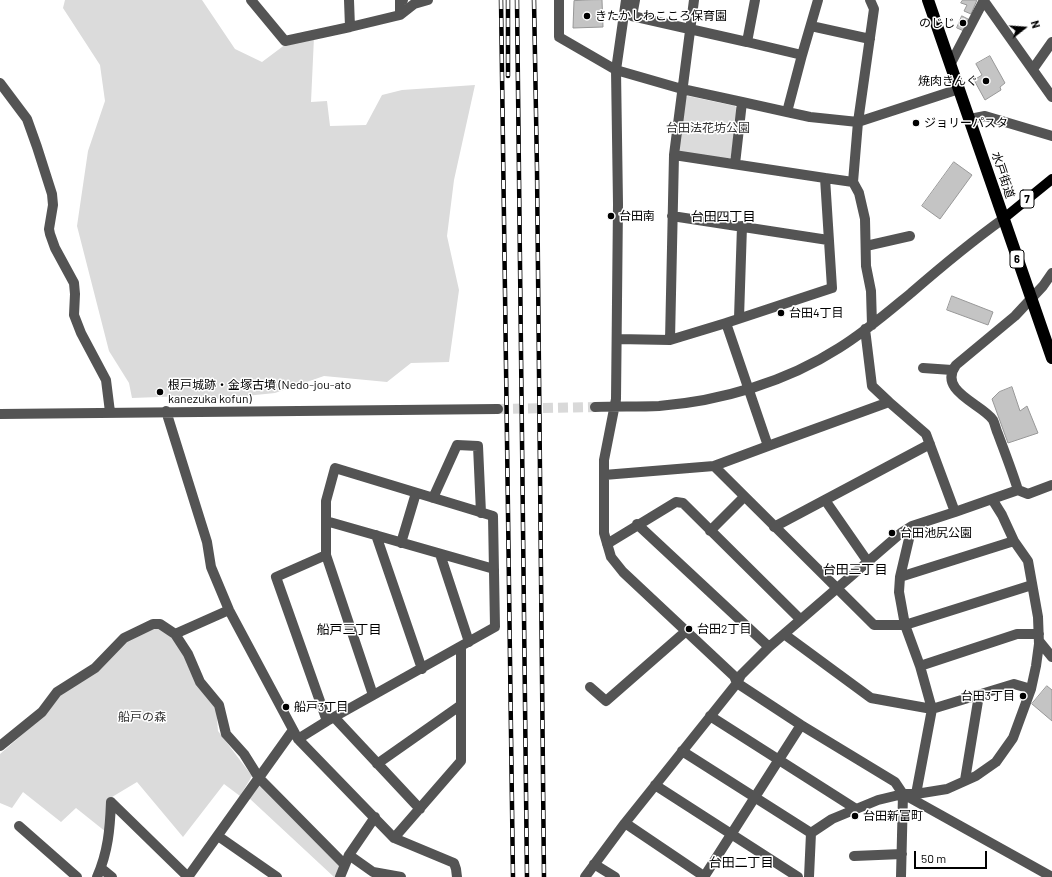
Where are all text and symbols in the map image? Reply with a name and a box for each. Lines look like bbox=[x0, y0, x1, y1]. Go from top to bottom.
north arrow bbox=[1004, 8, 1044, 48]
place label: きたかしわこころ保育園 bbox=[595, 9, 727, 23]
marker: きたかしわこころ保育園 bbox=[582, 11, 592, 21]
place label: のじじ bbox=[919, 16, 955, 30]
marker: のじじ bbox=[958, 18, 968, 28]
text: N bbox=[1029, 19, 1043, 30]
place label: 焼肉きんぐ bbox=[918, 74, 978, 88]
marker: 焼肉きんぐ bbox=[981, 76, 991, 86]
place label: ジョリーパスタ bbox=[924, 116, 1008, 130]
marker: ジョリーパスタ bbox=[911, 118, 921, 128]
park label: 台田法花坊公園 bbox=[666, 121, 750, 135]
street label: 水戸街道 bbox=[989, 150, 1017, 200]
road number: 7 bbox=[1020, 190, 1034, 208]
place label: 台田南 bbox=[619, 209, 655, 223]
district label: 台田四丁目 bbox=[691, 209, 755, 225]
marker: 台田南 bbox=[606, 211, 616, 221]
road number: 6 bbox=[1010, 250, 1024, 268]
place label: 台田4丁目 bbox=[789, 306, 844, 320]
marker: 台田4丁目 bbox=[776, 308, 786, 318]
place label: 根戸城跡・金塚古墳 (Nedo-jou-ato kanezuka kofun) bbox=[168, 378, 351, 406]
marker: 根戸城跡・金塚古墳 (Nedo-jou-ato kanezuka kofun) bbox=[155, 387, 165, 397]
place label: 台田池尻公園 bbox=[900, 526, 972, 540]
marker: 台田池尻公園 bbox=[887, 528, 897, 538]
district label: 台田三丁目 bbox=[823, 562, 887, 578]
district label: 船戸三丁目 bbox=[317, 622, 381, 638]
place label: 台田2丁目 bbox=[697, 622, 751, 636]
marker: 台田2丁目 bbox=[684, 624, 694, 634]
place label: 台田3丁目 bbox=[961, 689, 1015, 703]
marker: 台田3丁目 bbox=[1018, 691, 1028, 701]
place label: 船戸3丁目 bbox=[294, 700, 348, 714]
marker: 船戸3丁目 bbox=[281, 702, 291, 712]
park label: 船戸の森 bbox=[118, 710, 166, 724]
place label: 台田新富町 bbox=[863, 809, 923, 823]
marker: 台田新富町 bbox=[850, 811, 860, 821]
scale bar bbox=[916, 843, 989, 869]
text: 50 m bbox=[921, 851, 946, 865]
district label: 台田二丁目 bbox=[709, 855, 773, 871]

